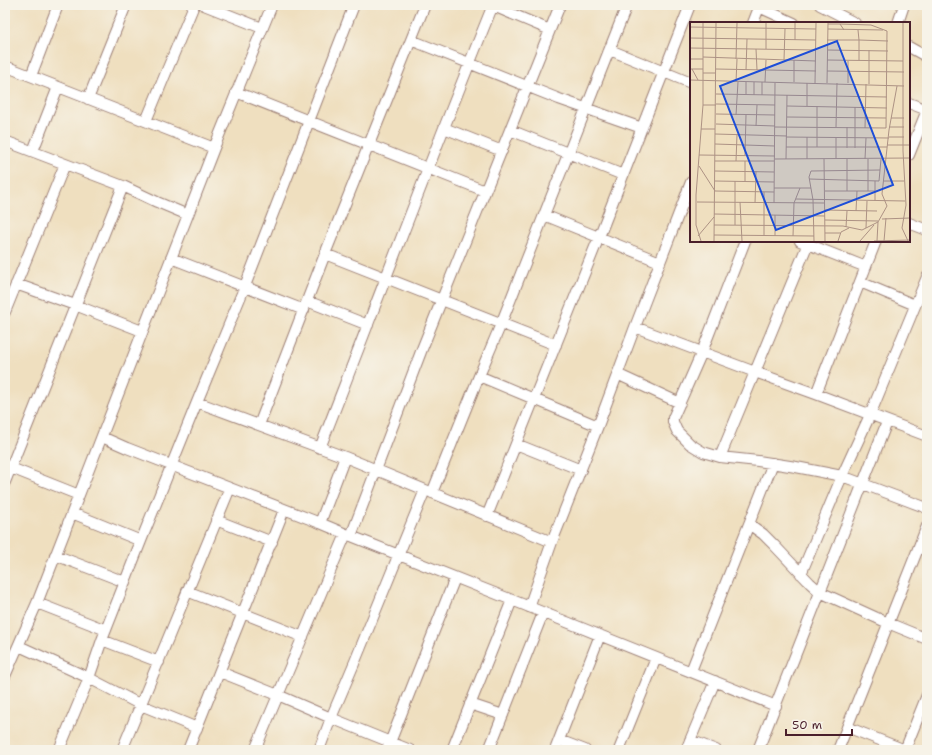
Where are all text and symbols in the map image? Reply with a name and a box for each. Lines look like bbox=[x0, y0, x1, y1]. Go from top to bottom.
inset map bbox=[690, 22, 910, 242]
scale bar bbox=[786, 711, 852, 737]
text: 50 m bbox=[792, 717, 822, 733]

